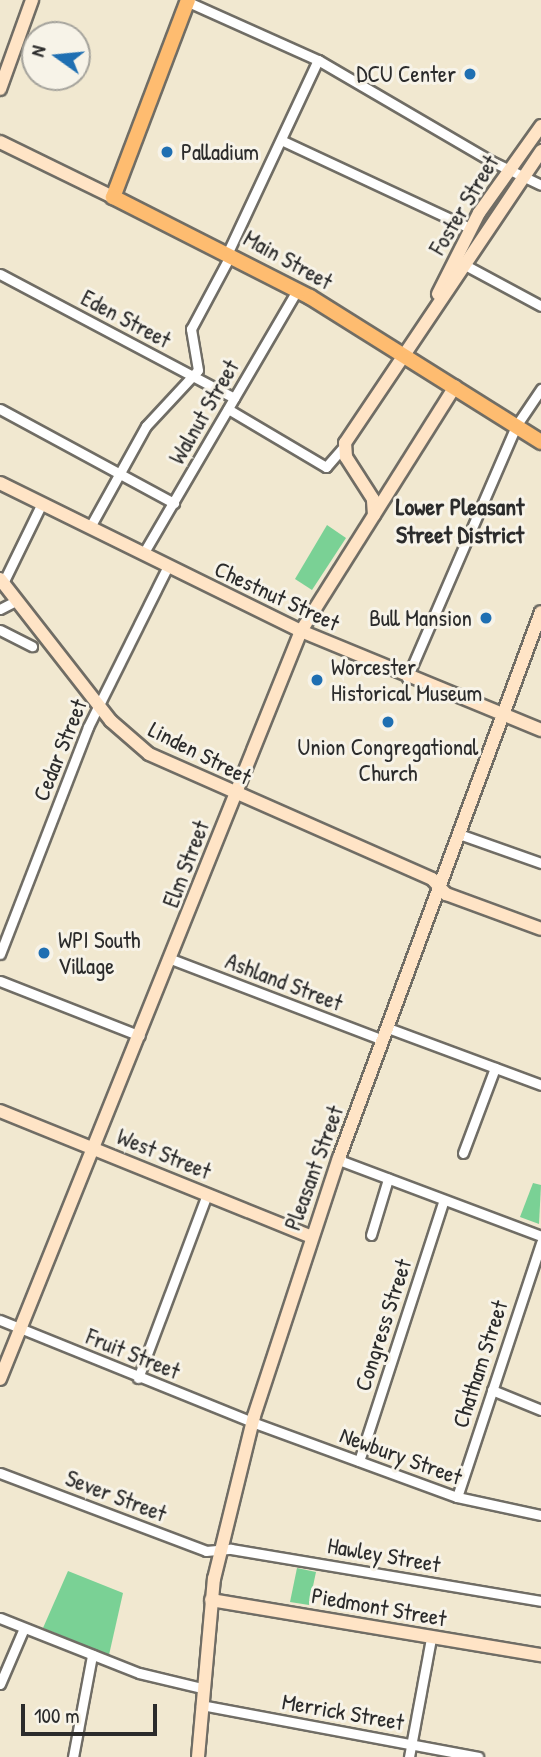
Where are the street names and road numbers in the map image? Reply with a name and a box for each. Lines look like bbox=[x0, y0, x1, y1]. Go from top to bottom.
street label: Foster Street bbox=[423, 150, 505, 260]
street label: Main Street bbox=[239, 224, 337, 296]
street label: Eden Street bbox=[76, 284, 176, 354]
street label: Walnut Street bbox=[163, 355, 245, 469]
street label: Chestnut Street bbox=[210, 555, 344, 637]
street label: Cedar Street bbox=[27, 695, 93, 805]
street label: Linden Street bbox=[144, 715, 256, 791]
street label: Elm Street bbox=[157, 817, 215, 911]
street label: Ashland Street bbox=[222, 947, 346, 1017]
street label: Pleasant Street bbox=[279, 1102, 349, 1234]
street label: West Street bbox=[113, 1123, 215, 1185]
street label: Congress Street bbox=[349, 1256, 417, 1394]
street label: Chatham Street bbox=[446, 1297, 514, 1431]
street label: Fruit Street bbox=[82, 1323, 184, 1385]
street label: Newbury Street bbox=[336, 1421, 466, 1491]
street label: Sever Street bbox=[62, 1464, 170, 1528]
street label: Hawley Street bbox=[325, 1531, 443, 1579]
street label: Piedmont Street bbox=[309, 1582, 449, 1632]
street label: Merrick Street bbox=[280, 1688, 406, 1736]

